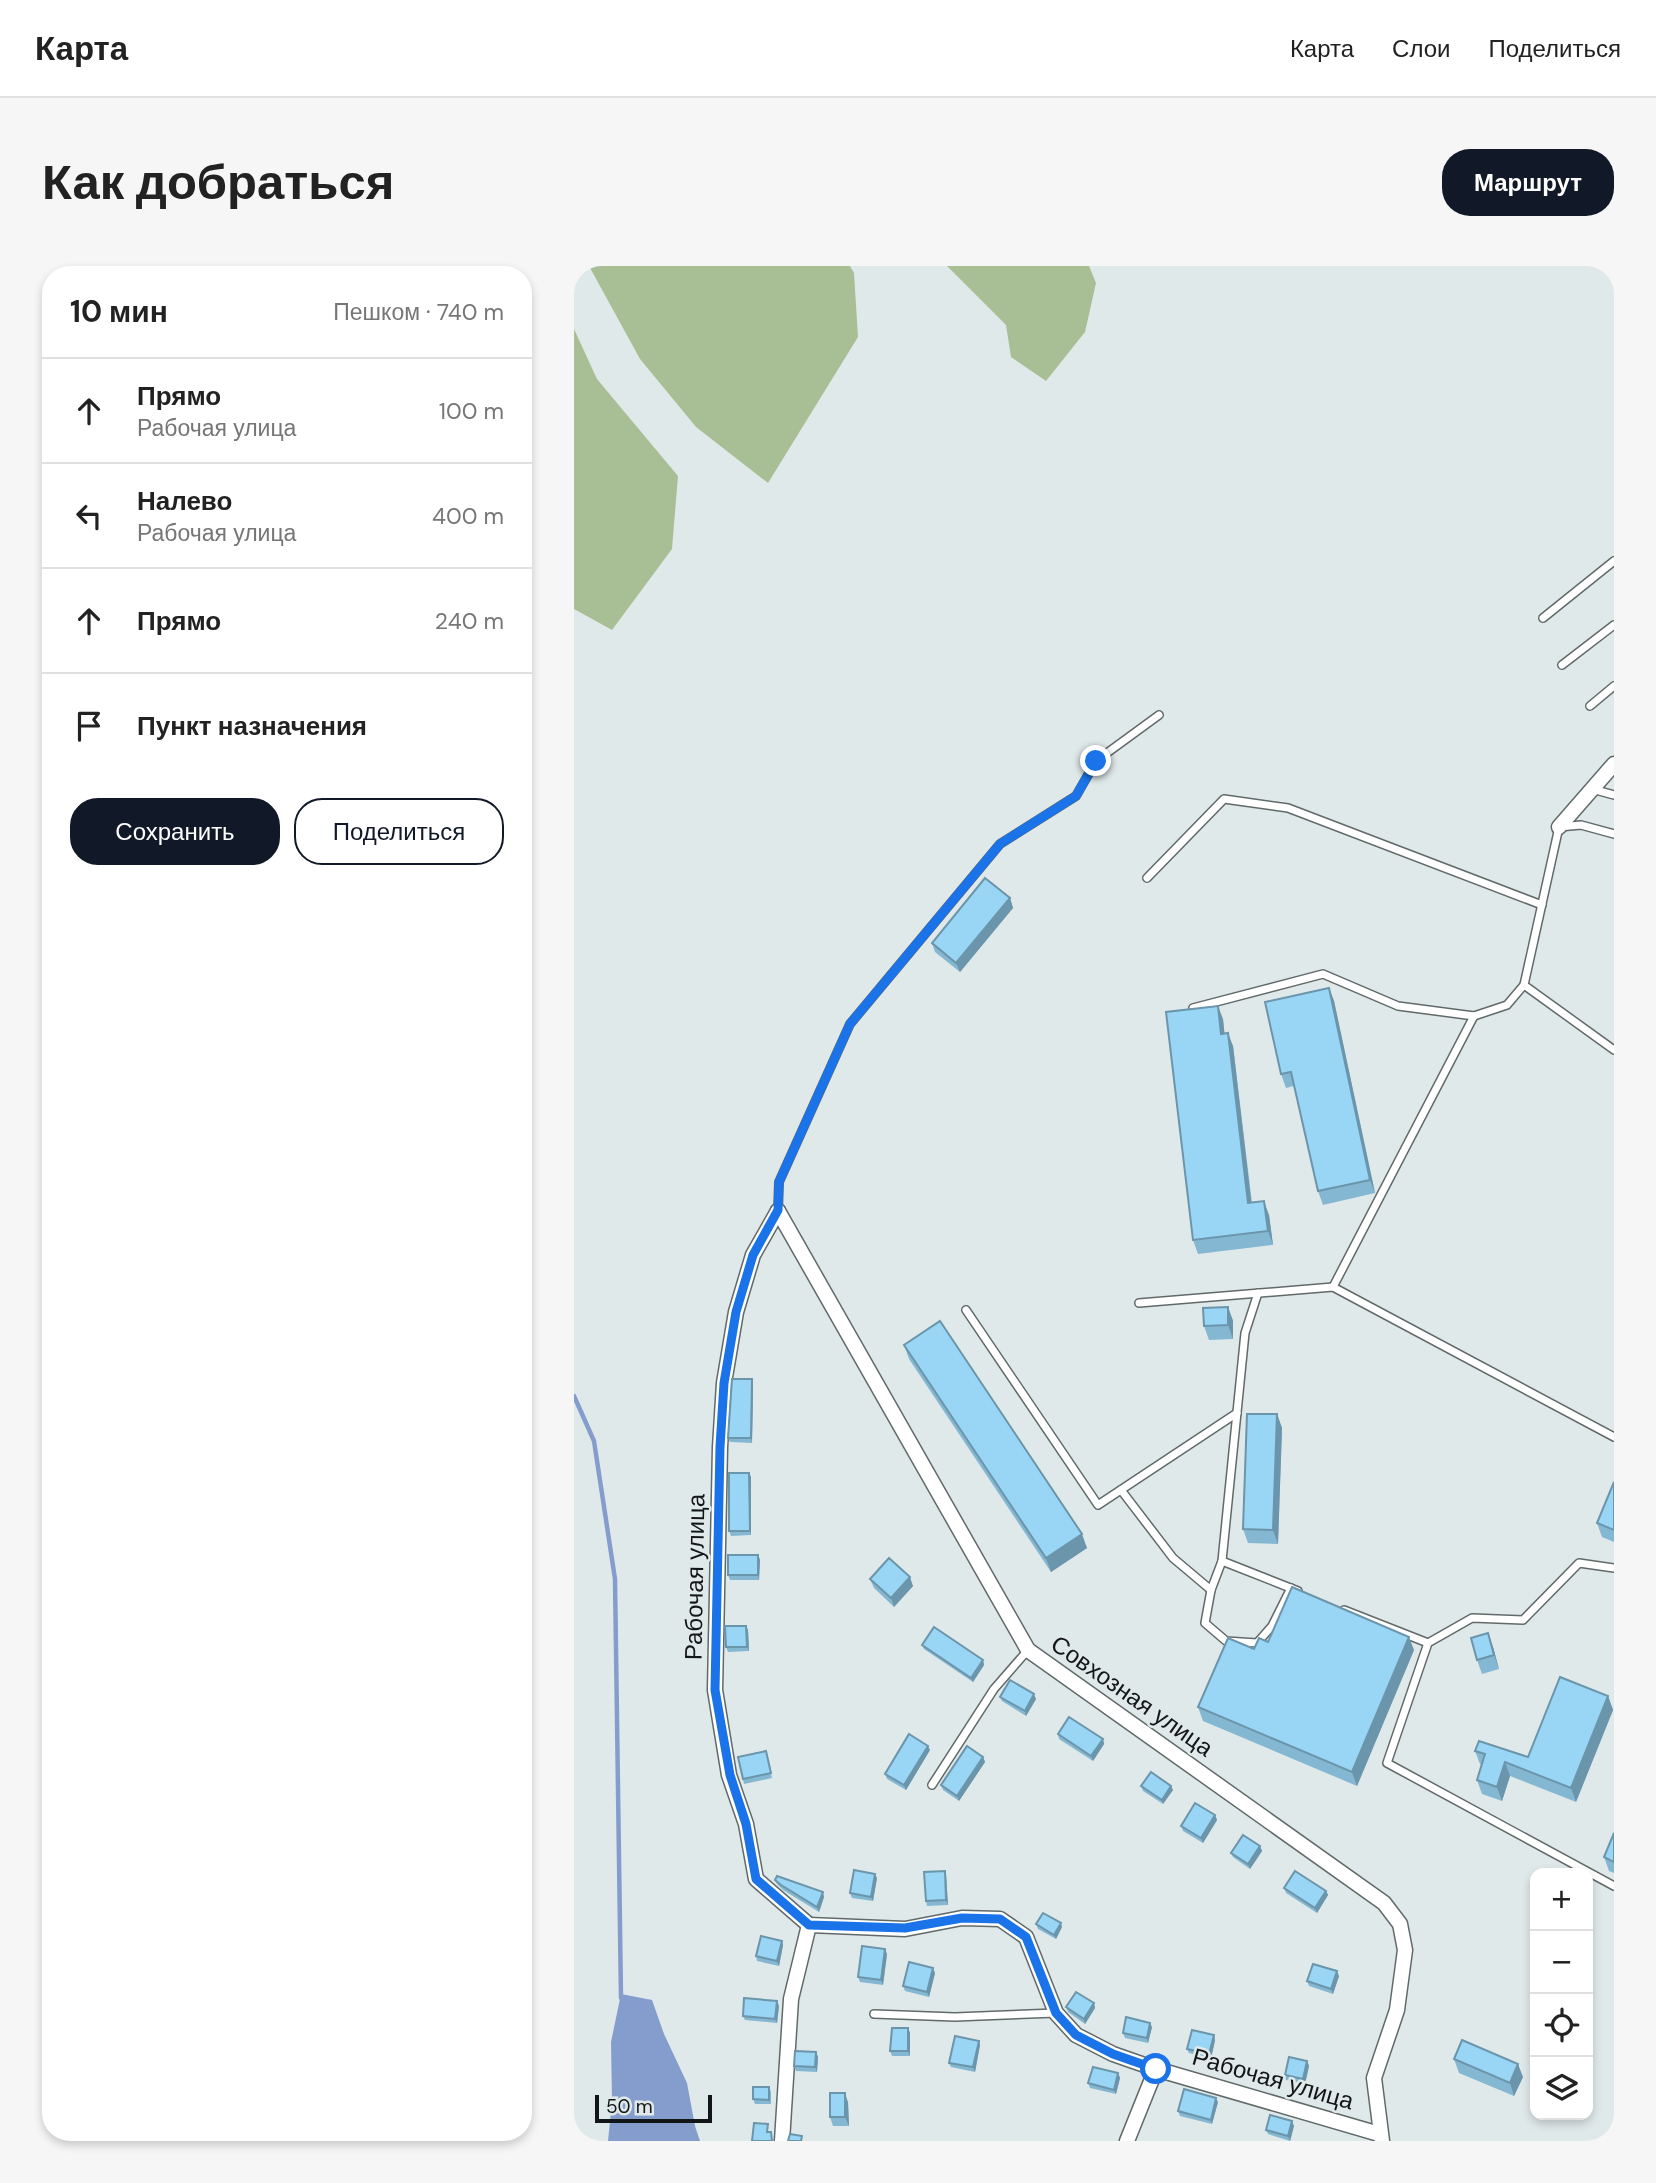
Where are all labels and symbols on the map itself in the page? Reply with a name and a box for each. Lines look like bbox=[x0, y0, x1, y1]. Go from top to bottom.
route end bbox=[1080, 745, 1111, 776]
street label: Рабочая улица bbox=[678, 1493, 711, 1660]
street label: Совхозная улица bbox=[1045, 1628, 1220, 1763]
street label: Рабочая улица bbox=[1189, 2041, 1358, 2117]
route start bbox=[1140, 2053, 1171, 2084]
scale bar bbox=[595, 2092, 712, 2124]

